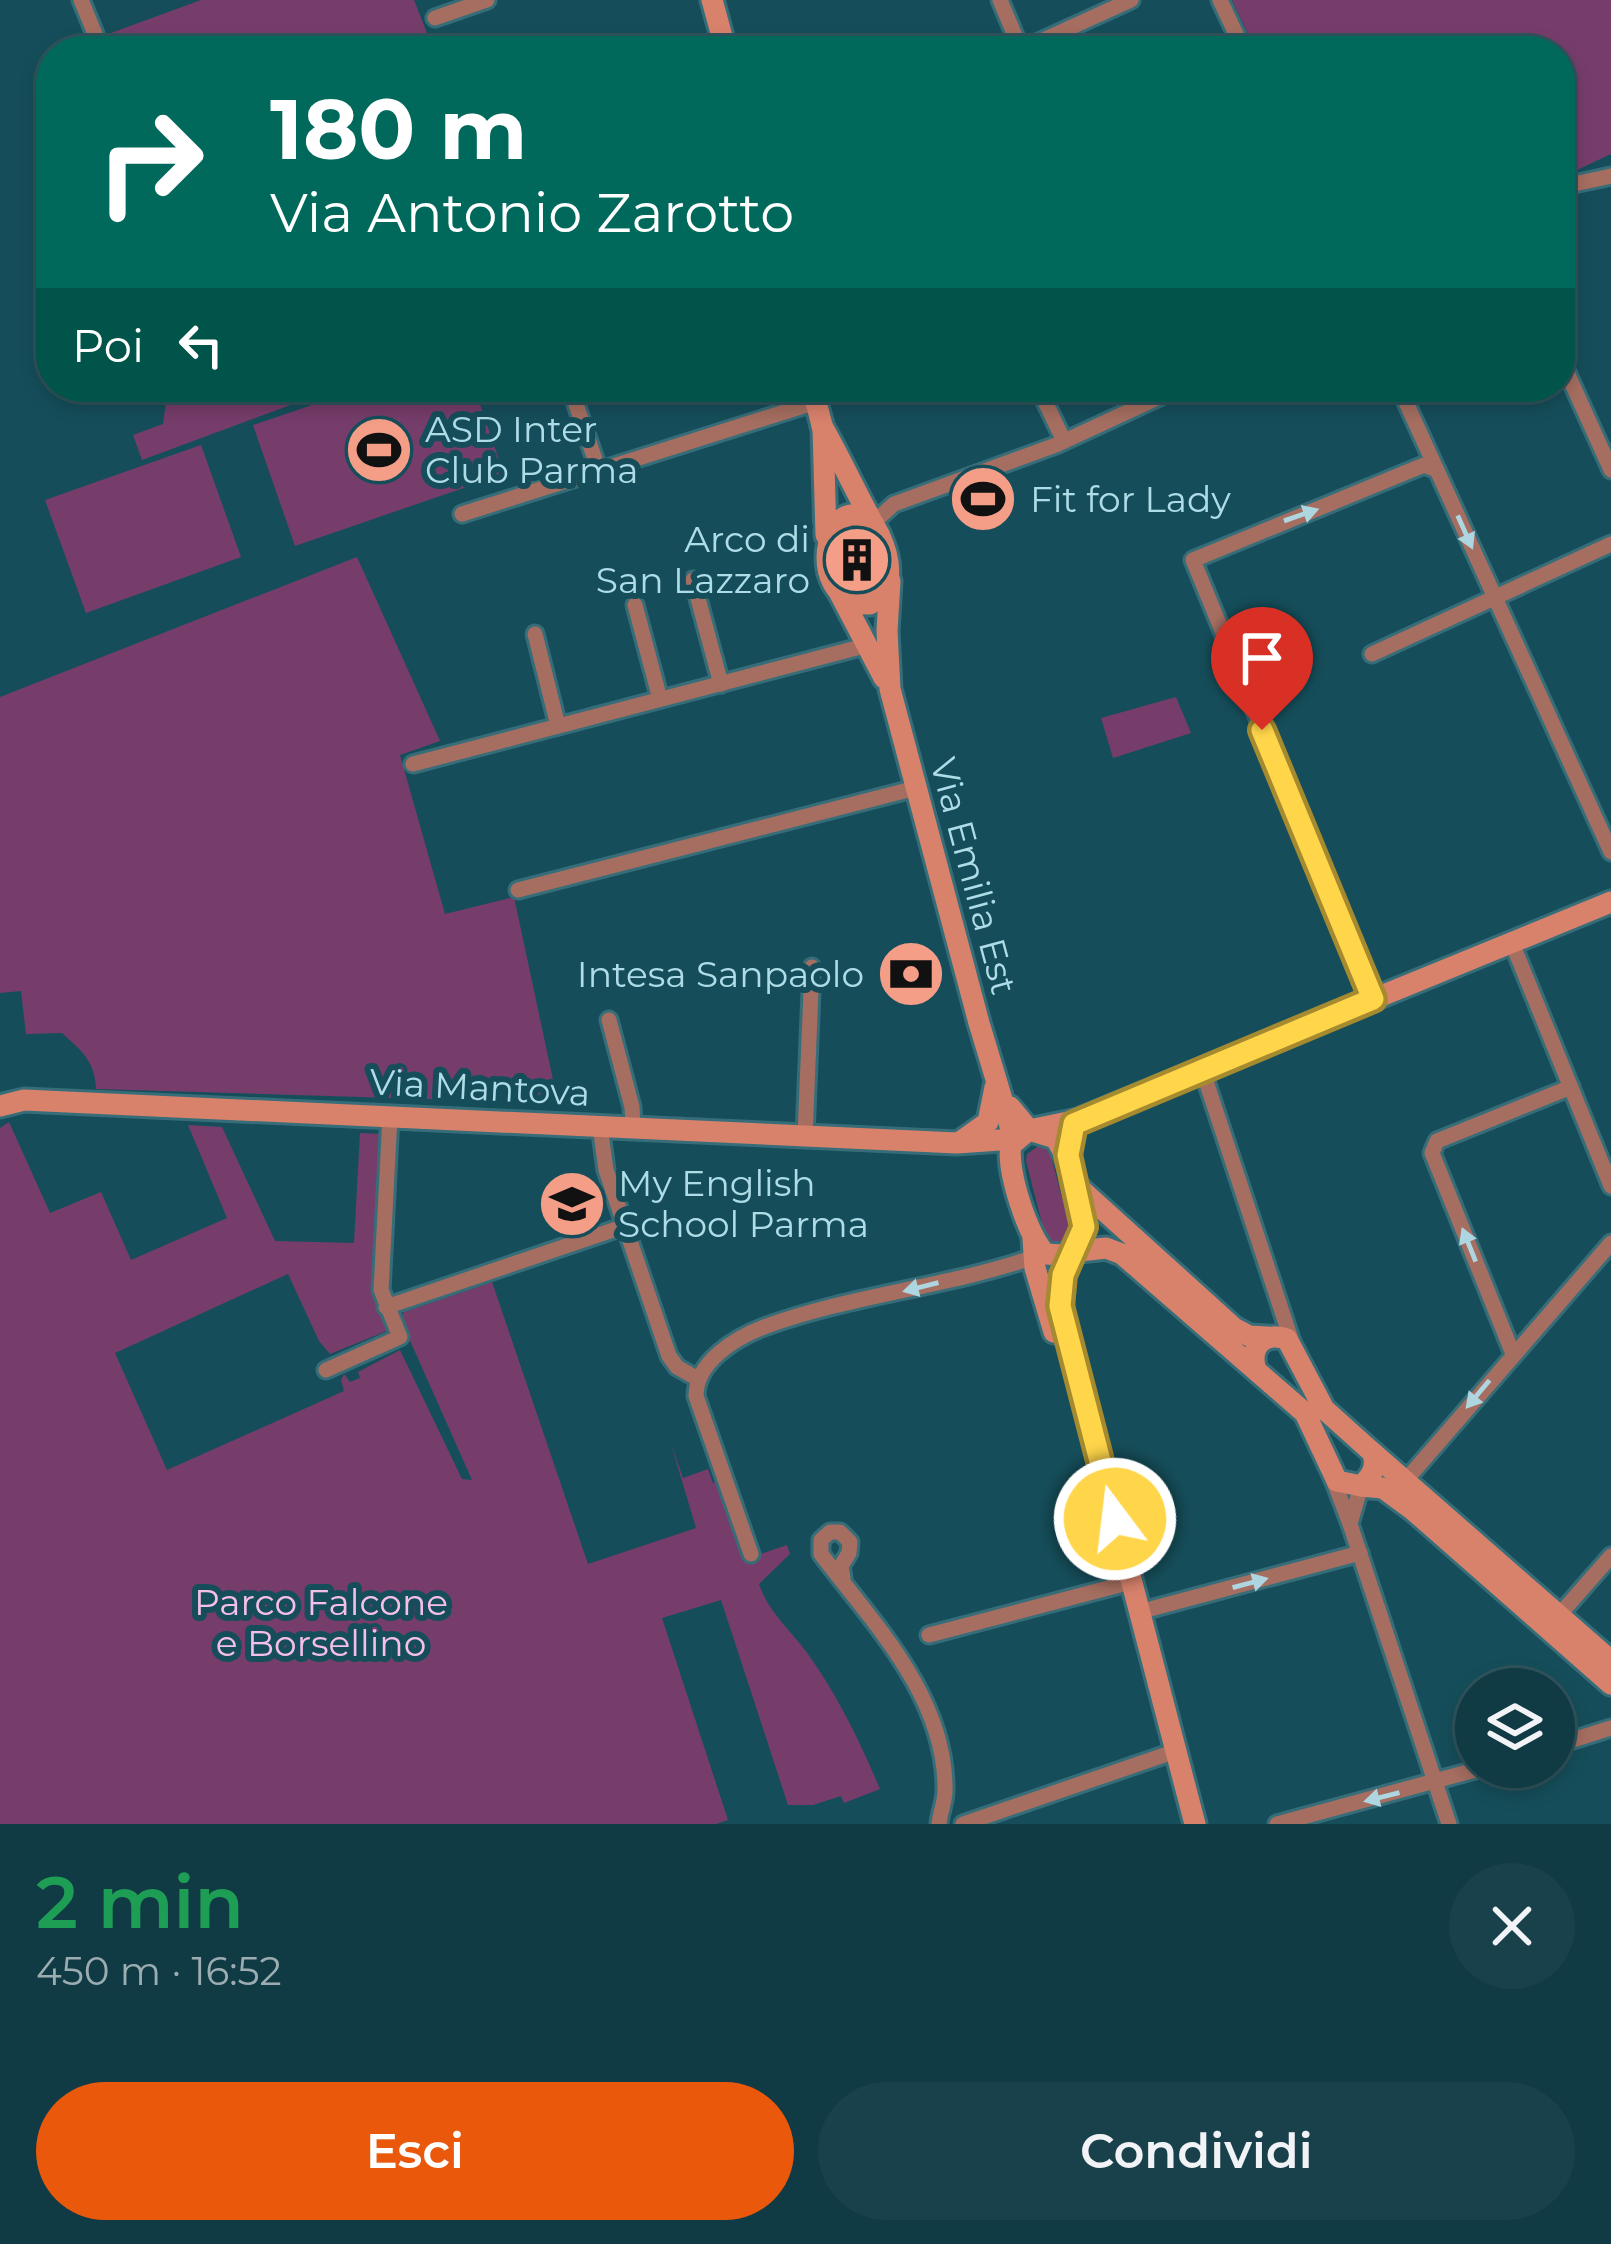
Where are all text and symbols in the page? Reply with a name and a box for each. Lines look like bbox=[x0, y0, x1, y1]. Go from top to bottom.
text: 180 m bbox=[270, 78, 527, 180]
icon: right bbox=[72, 84, 228, 240]
text: Via Antonio Zarotto bbox=[270, 180, 794, 246]
icon: left bbox=[168, 312, 234, 378]
text: Poi bbox=[72, 318, 144, 373]
place label: ASD Inter Club Parma bbox=[425, 407, 638, 492]
sports icon: ASD Inter Club Parma bbox=[344, 415, 414, 485]
sports icon: Fit for Lady bbox=[948, 464, 1018, 534]
place label: Fit for Lady bbox=[1030, 477, 1231, 521]
one-way arrow bbox=[1283, 505, 1319, 523]
one-way arrow bbox=[1455, 515, 1475, 550]
place label: Arco di San Lazzaro bbox=[596, 517, 810, 602]
building icon: Arco di San Lazzaro bbox=[822, 525, 892, 595]
pin bbox=[1211, 607, 1313, 730]
icon: arrive bbox=[1229, 625, 1295, 691]
street label: Via Emilia Est bbox=[921, 753, 1027, 999]
bank icon: Intesa Sanpaolo bbox=[876, 939, 946, 1009]
place label: Intesa Sanpaolo bbox=[577, 952, 864, 996]
street label: Via Mantova bbox=[369, 1059, 591, 1115]
place label: My English School Parma bbox=[618, 1161, 869, 1246]
school or university icon: My English School Parma bbox=[537, 1169, 607, 1239]
one-way arrow bbox=[1459, 1227, 1478, 1263]
one-way arrow bbox=[903, 1278, 940, 1297]
one-way arrow bbox=[1466, 1379, 1492, 1409]
position arrow bbox=[1052, 1456, 1178, 1582]
one-way arrow bbox=[1231, 1572, 1268, 1591]
park label: Parco Falcone e Borsellino bbox=[194, 1580, 448, 1665]
map controls bbox=[1455, 1668, 1575, 1788]
button: layers bbox=[1455, 1668, 1575, 1788]
one-way arrow bbox=[1363, 1788, 1400, 1807]
text: 2 min bbox=[36, 1858, 244, 1946]
button: close bbox=[1449, 1863, 1575, 1989]
text: 450 m · 16:52 bbox=[36, 1947, 282, 1995]
button: Esci bbox=[36, 2082, 794, 2220]
button: Condividi bbox=[818, 2082, 1575, 2220]

